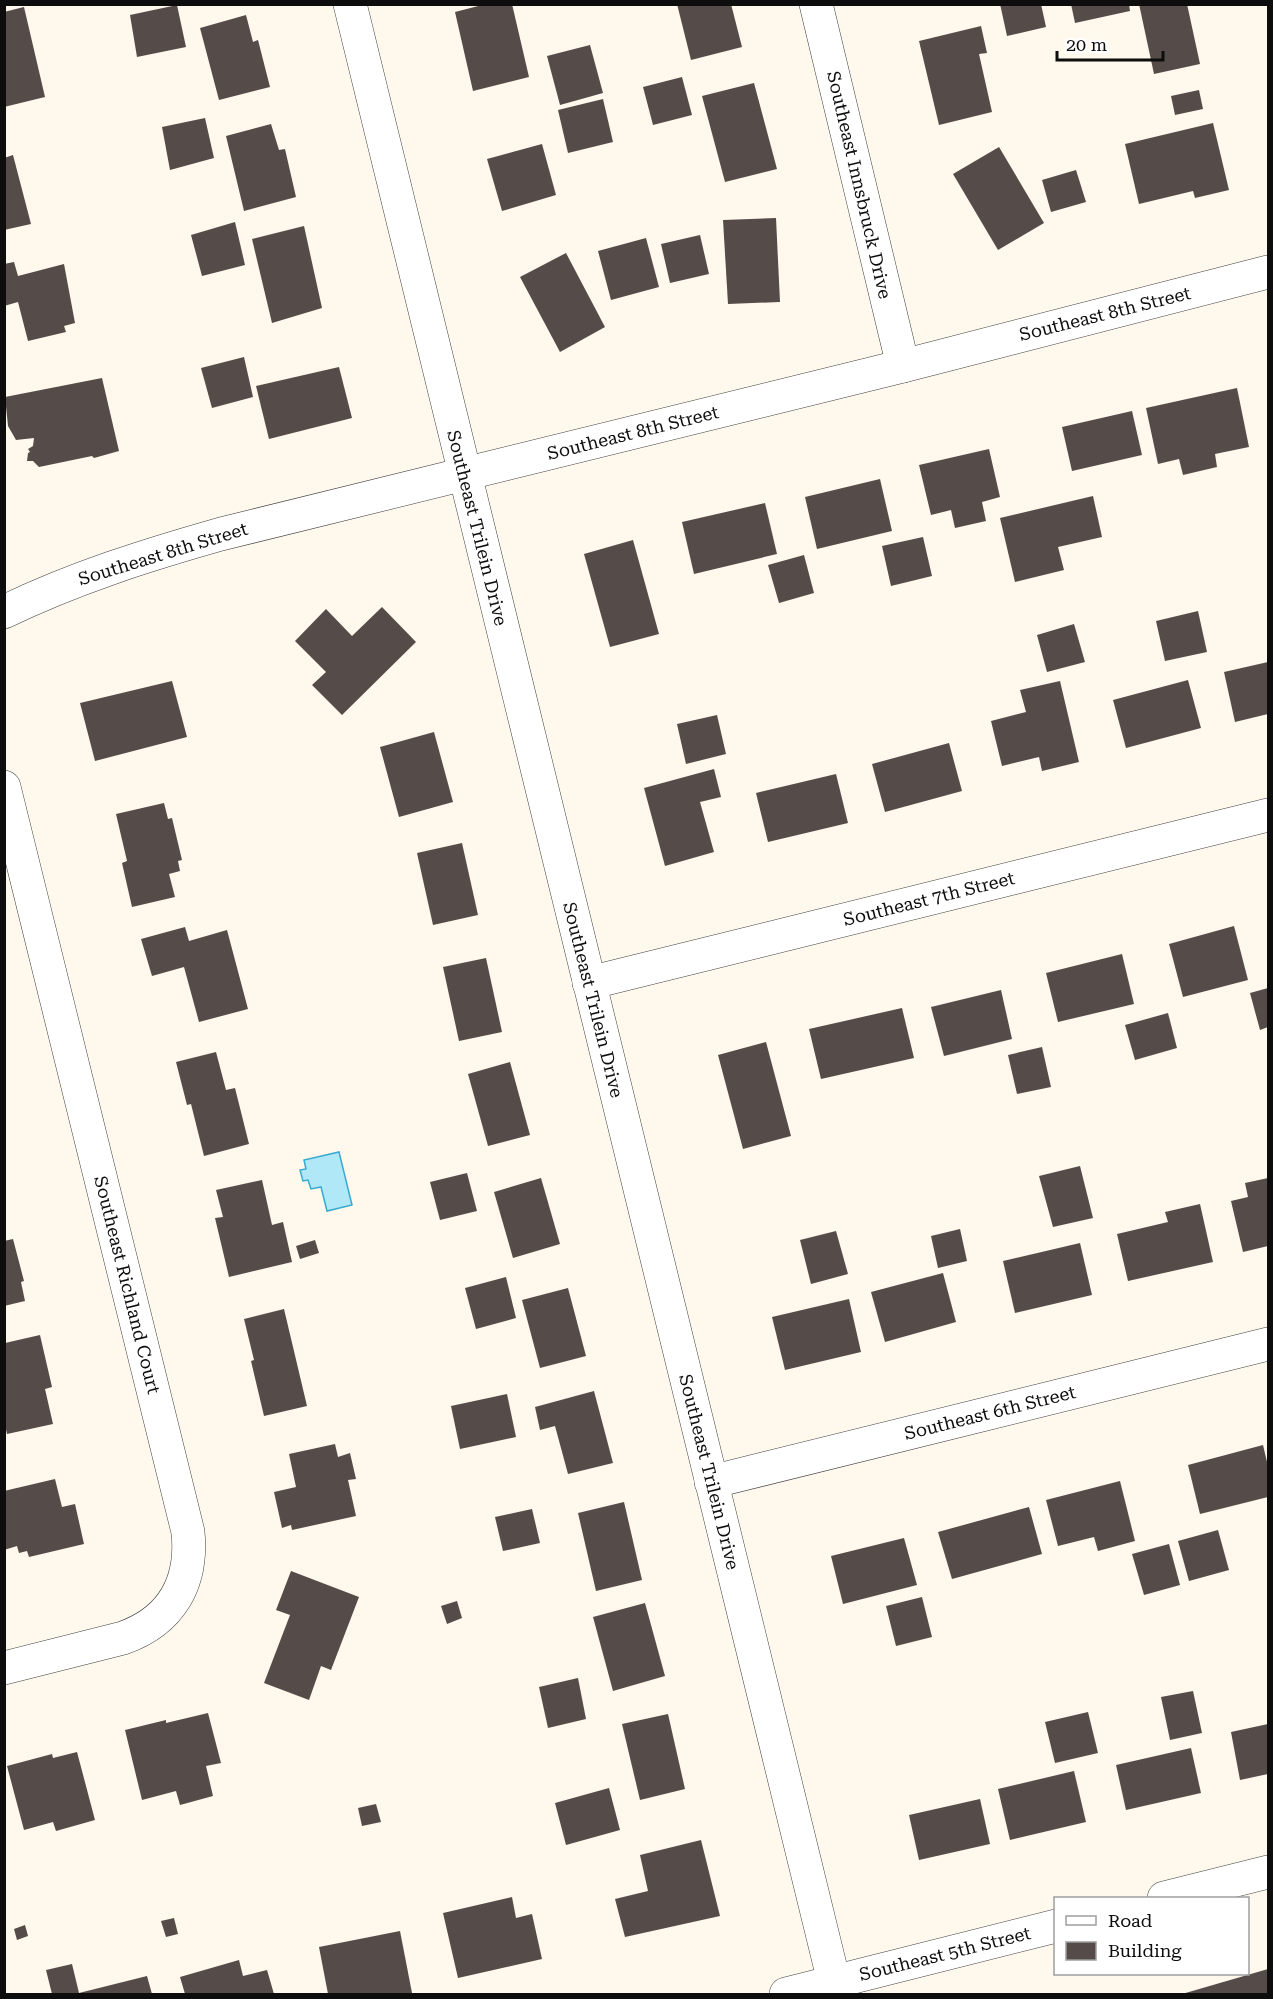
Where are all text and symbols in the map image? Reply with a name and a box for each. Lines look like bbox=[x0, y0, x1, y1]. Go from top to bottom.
scale bar bbox=[1057, 24, 1164, 62]
text: 20 m bbox=[1066, 34, 1107, 55]
street label: Southeast Innsbruck Drive bbox=[823, 69, 896, 301]
street label: Southeast 8th Street bbox=[1017, 282, 1193, 345]
street label: Southeast 8th Street bbox=[545, 401, 721, 464]
street label: Southeast Trilein Drive bbox=[443, 428, 512, 628]
street label: Southeast 8th Street bbox=[76, 518, 250, 589]
street label: Southeast 7th Street bbox=[841, 867, 1017, 930]
street label: Southeast Trilein Drive bbox=[559, 900, 628, 1100]
street label: Southeast Richland Court bbox=[90, 1174, 165, 1396]
street label: Southeast Trilein Drive bbox=[675, 1372, 744, 1572]
street label: Southeast 6th Street bbox=[902, 1381, 1078, 1444]
legend bbox=[1054, 1897, 1249, 1975]
text: Road bbox=[1108, 1910, 1153, 1931]
street label: Southeast 5th Street bbox=[857, 1922, 1033, 1985]
text: Building bbox=[1108, 1940, 1182, 1961]

